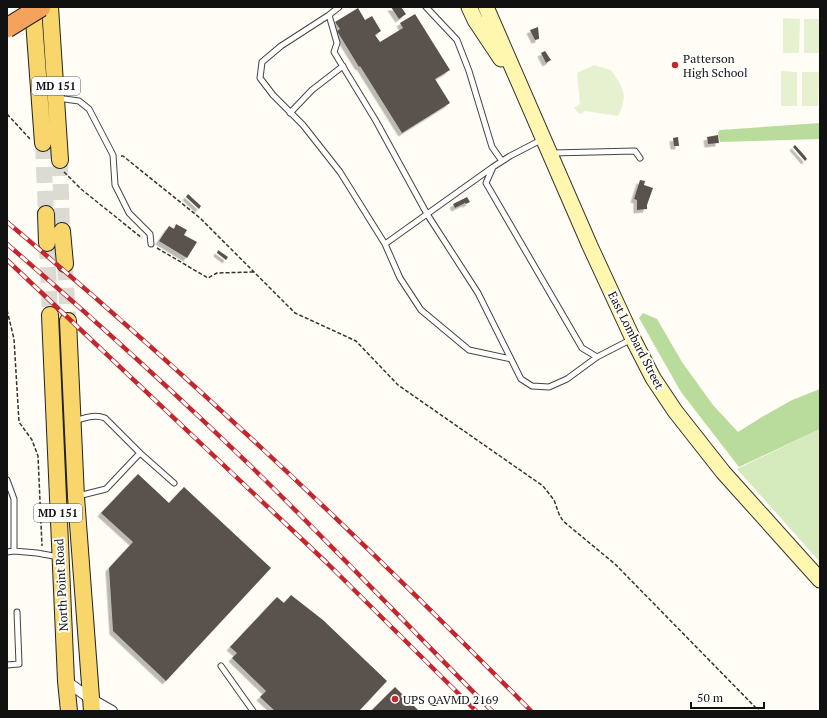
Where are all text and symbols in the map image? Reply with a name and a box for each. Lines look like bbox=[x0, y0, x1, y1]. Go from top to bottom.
place label: Patterson High School bbox=[683, 51, 748, 80]
marker: Patterson High School bbox=[670, 60, 680, 70]
road number: MD 151 bbox=[32, 77, 80, 95]
street label: East Lombard Street bbox=[605, 288, 667, 392]
road number: MD 151 bbox=[34, 504, 82, 522]
street label: North Point Road bbox=[51, 538, 71, 632]
scale bar bbox=[691, 684, 764, 710]
text: 50 m bbox=[697, 690, 724, 705]
place label: UPS QAVMD 2169 bbox=[403, 692, 498, 707]
marker: UPS QAVMD 2169 bbox=[390, 694, 400, 704]

